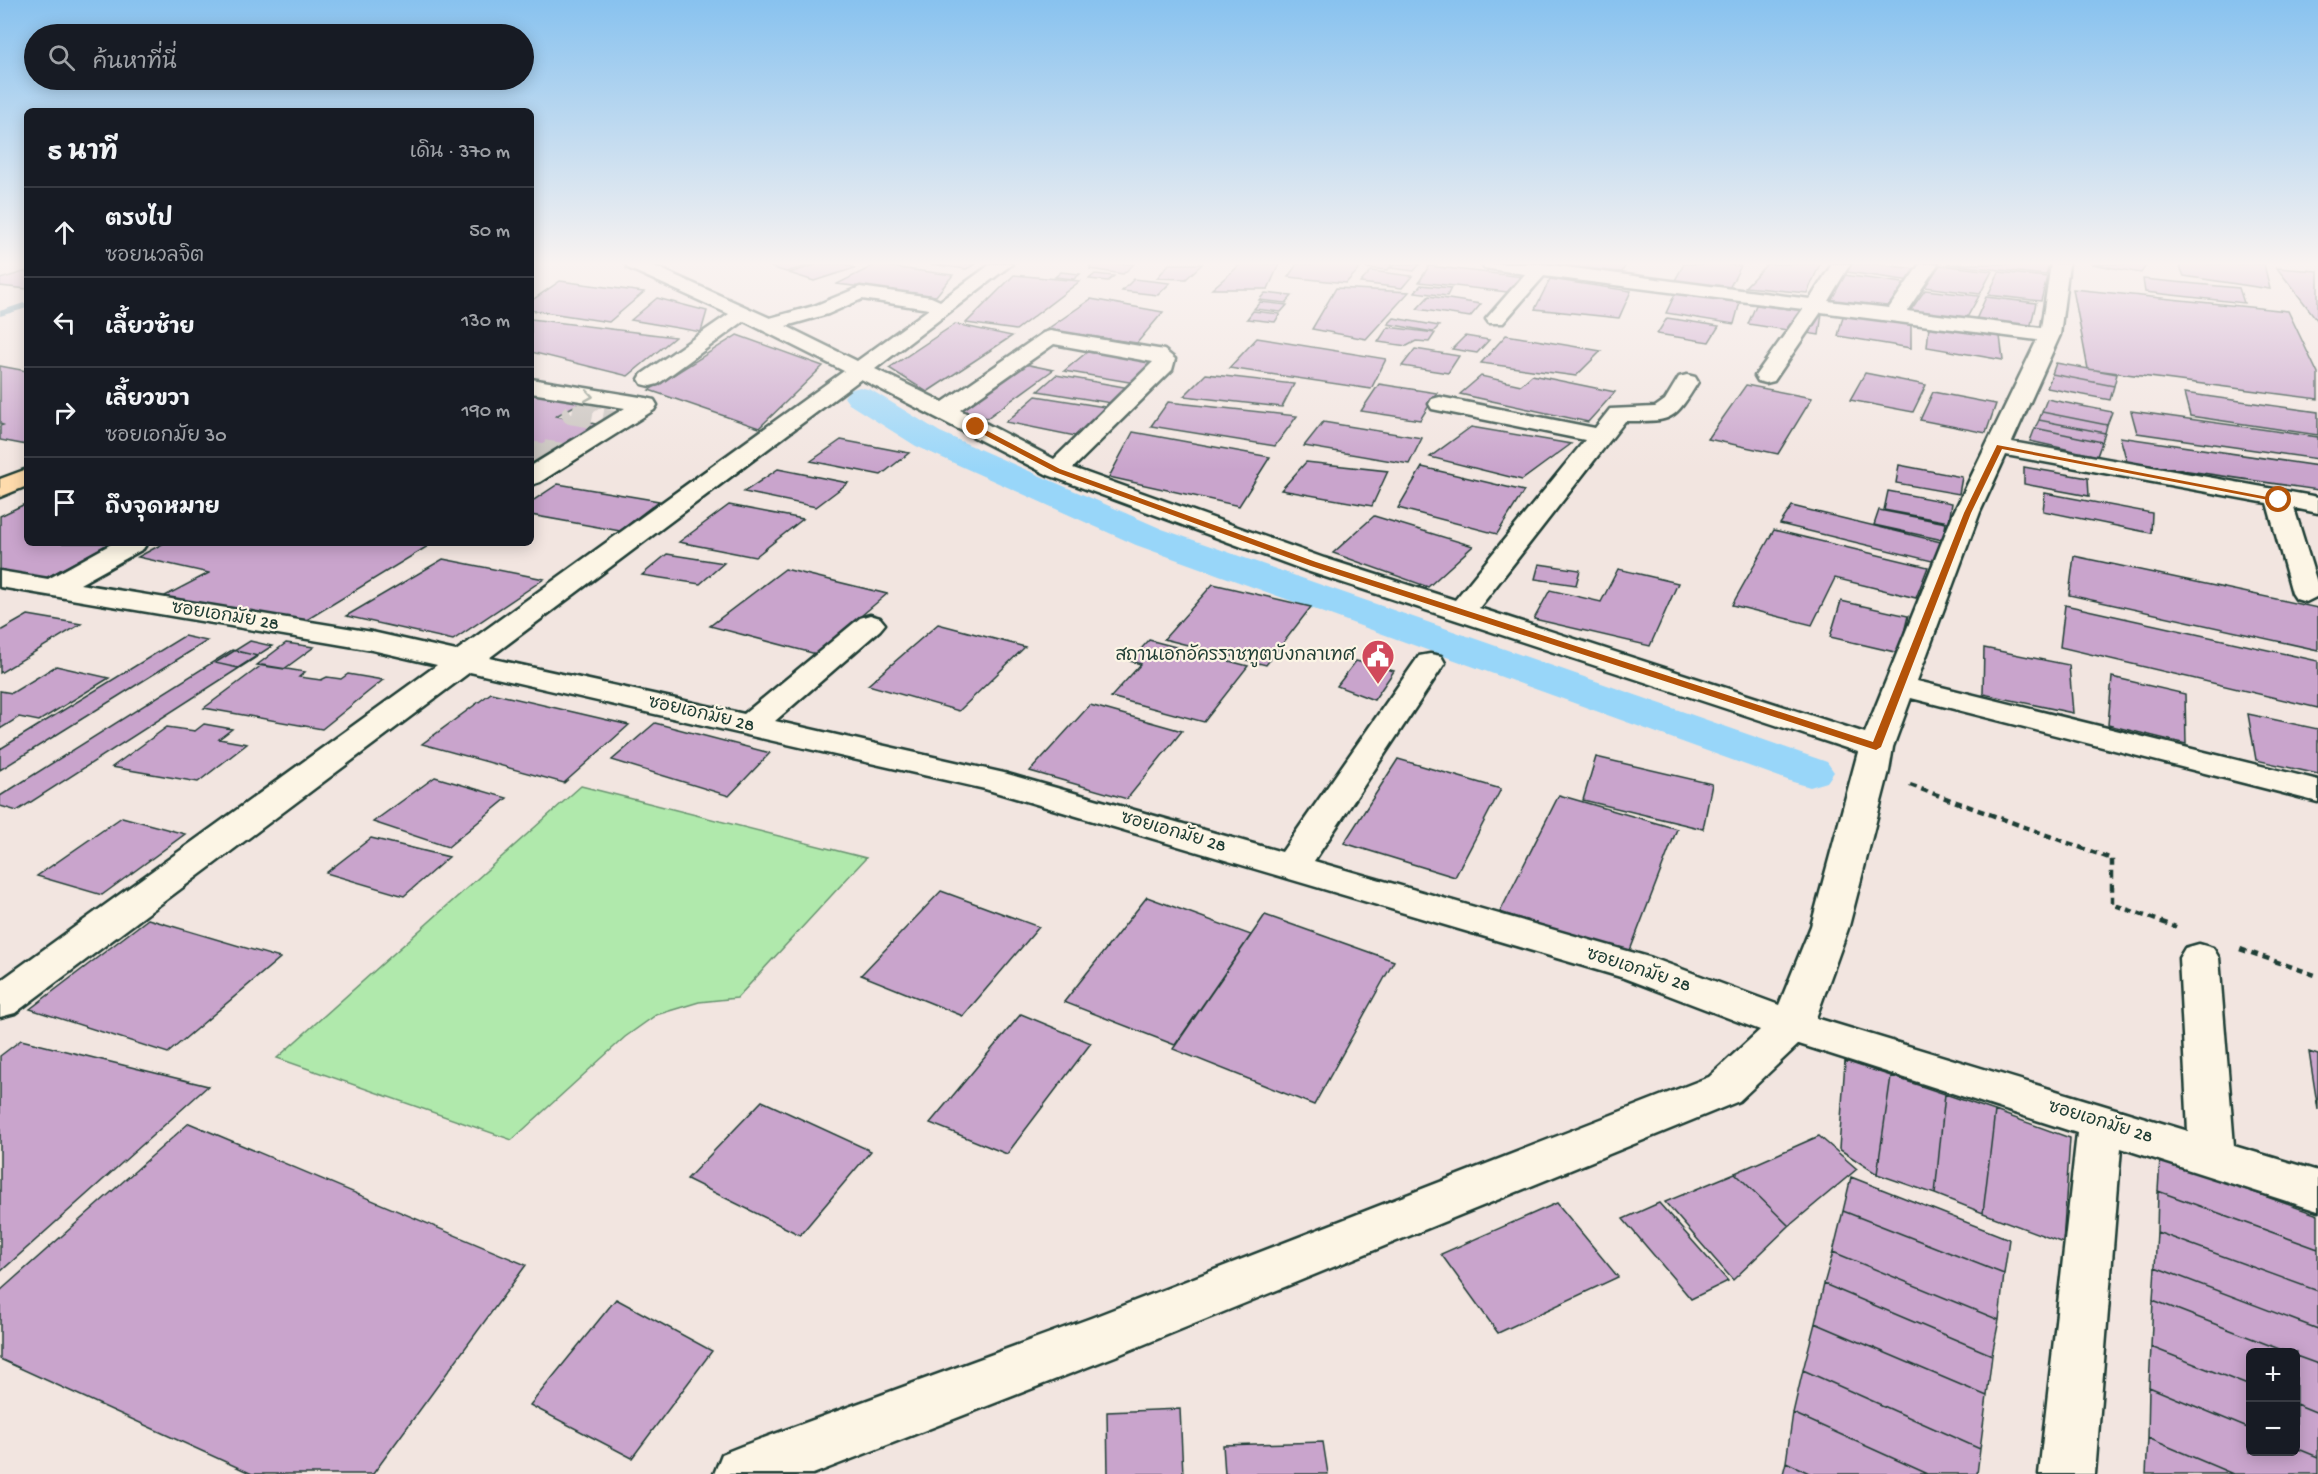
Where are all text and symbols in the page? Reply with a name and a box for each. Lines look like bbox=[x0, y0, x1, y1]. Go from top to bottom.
search box bbox=[24, 24, 534, 90]
icon: search bbox=[45, 41, 78, 74]
text: ค้นหาที่นี่ bbox=[93, 51, 177, 77]
text: 5 นาที bbox=[48, 139, 118, 170]
text: เดิน · 370 m bbox=[410, 142, 510, 165]
text: ตรงไป bbox=[105, 208, 173, 234]
icon: ahead bbox=[48, 216, 81, 249]
text: 50 m bbox=[469, 221, 510, 244]
text: ซอยนวลจิต bbox=[105, 246, 204, 269]
icon: left bbox=[48, 306, 81, 339]
text: 130 m bbox=[461, 311, 510, 334]
text: เลี้ยวซ้าย bbox=[105, 316, 195, 342]
text: เลี้ยวขวา bbox=[105, 388, 189, 414]
one-way arrow bbox=[584, 389, 593, 401]
icon: right bbox=[48, 396, 81, 429]
text: 190 m bbox=[462, 401, 510, 424]
route end bbox=[962, 413, 988, 439]
text: ซอยเอกมัย 30 bbox=[105, 426, 227, 449]
icon: arrive bbox=[48, 486, 81, 519]
route start bbox=[2265, 486, 2291, 512]
text: ถึงจุดหมาย bbox=[105, 496, 220, 522]
street label: ซอยเอกมัย 28 bbox=[170, 595, 281, 636]
public building icon: สถานเอกอัครราชทูตบังกลาเทศ bbox=[1360, 638, 1396, 685]
place label: สถานเอกอัครราชทูตบังกลาเทศ bbox=[1116, 643, 1357, 668]
street label: ซอยเอกมัย 28 bbox=[646, 690, 757, 737]
street label: ซอยเอกมัย 28 bbox=[1118, 805, 1229, 858]
street label: ซอยเอกมัย 28 bbox=[1583, 941, 1694, 998]
street label: ซอยเอกมัย 28 bbox=[2045, 1094, 2156, 1149]
map controls bbox=[2246, 1348, 2300, 1456]
button: + bbox=[2246, 1348, 2300, 1402]
button: − bbox=[2246, 1402, 2300, 1456]

